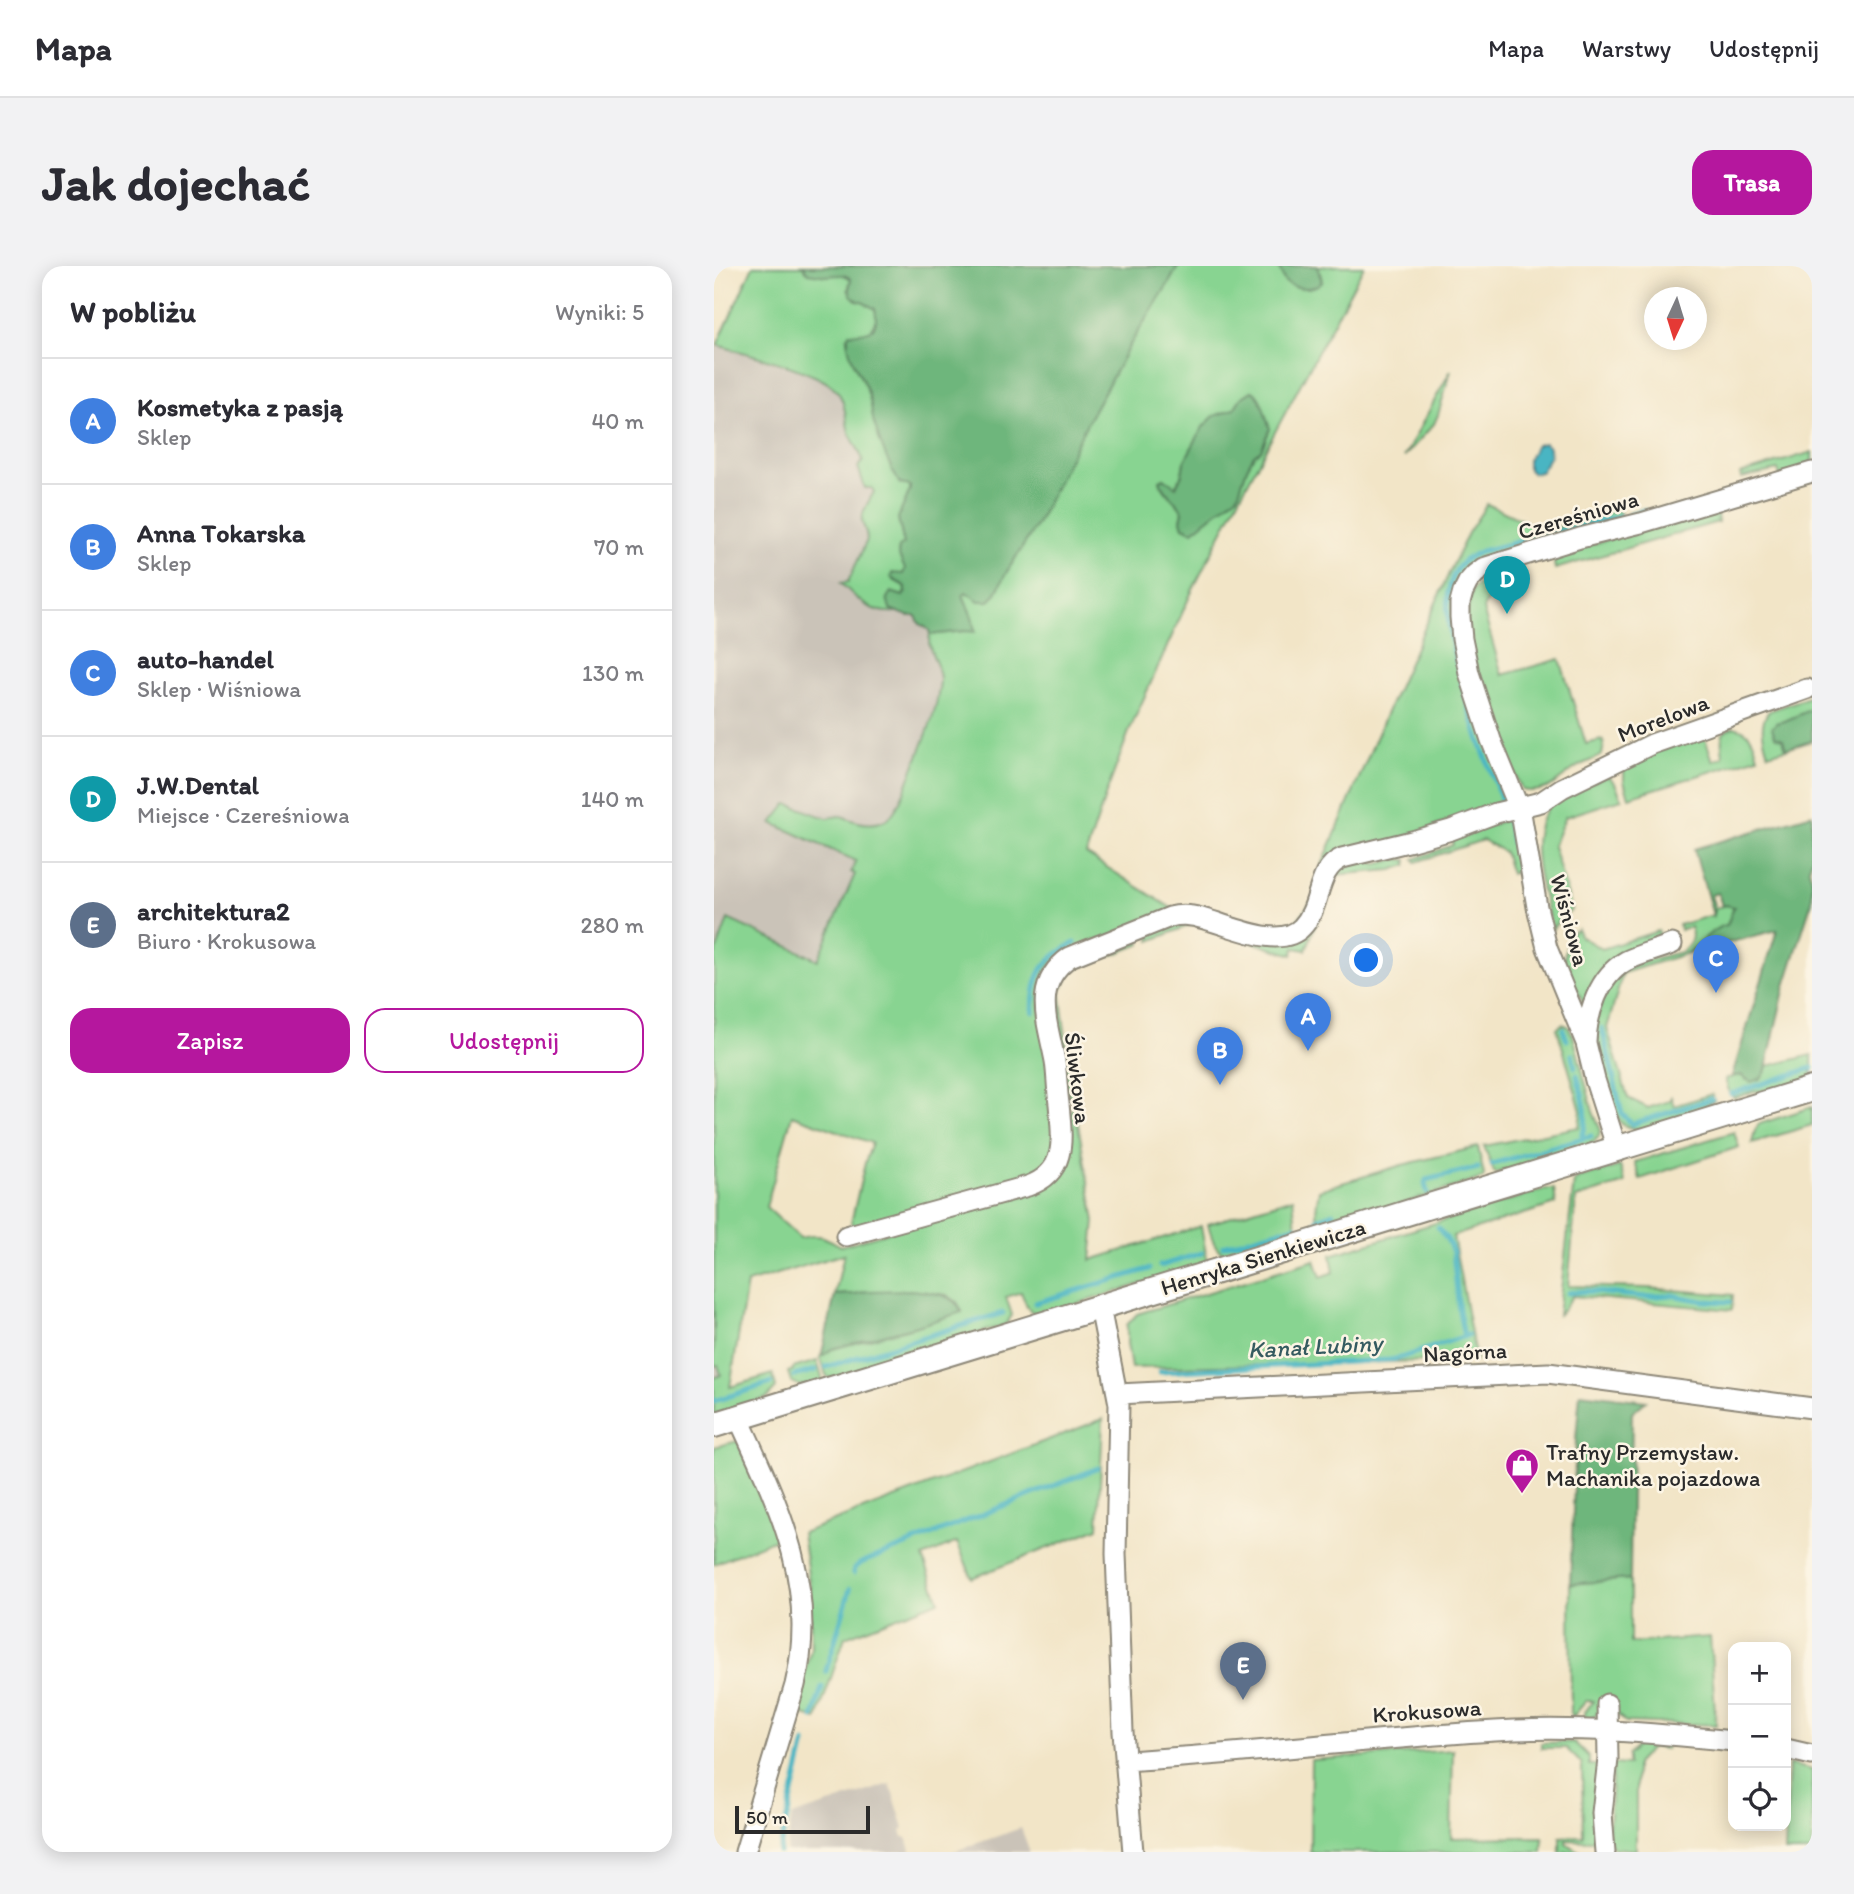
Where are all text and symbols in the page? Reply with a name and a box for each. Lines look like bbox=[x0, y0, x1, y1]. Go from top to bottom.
text: Mapa bbox=[35, 29, 112, 68]
text: Mapa bbox=[1488, 34, 1544, 63]
text: Warstwy bbox=[1582, 34, 1671, 63]
text: Udostępnij bbox=[1709, 34, 1819, 63]
button: Trasa bbox=[1692, 150, 1812, 215]
text: Jak dojechać bbox=[42, 153, 310, 212]
north arrow bbox=[1644, 287, 1707, 350]
text: W pobliżu bbox=[70, 293, 196, 330]
text: Wyniki: 5 bbox=[555, 298, 644, 326]
text: Kosmetyka z pasją bbox=[137, 391, 343, 423]
text: A bbox=[86, 407, 100, 435]
text: 40 m bbox=[591, 407, 644, 435]
text: Sklep bbox=[137, 423, 191, 451]
street label: Czereśniowa bbox=[1515, 484, 1641, 546]
text: Anna Tokarska bbox=[137, 517, 305, 549]
text: B bbox=[86, 533, 100, 561]
text: 70 m bbox=[594, 533, 644, 561]
text: Sklep bbox=[137, 549, 191, 577]
pin: D bbox=[1484, 556, 1530, 614]
text: auto-handel bbox=[137, 643, 274, 675]
text: C bbox=[86, 659, 100, 687]
text: 130 m bbox=[582, 659, 644, 687]
text: Sklep · Wiśniowa bbox=[137, 675, 301, 703]
street label: Morelowa bbox=[1613, 688, 1713, 748]
text: J.W.Dental bbox=[137, 769, 259, 801]
text: D bbox=[85, 785, 101, 813]
text: 140 m bbox=[581, 785, 644, 813]
text: Miejsce · Czereśniowa bbox=[137, 801, 349, 829]
street label: Wiśniowa bbox=[1544, 871, 1596, 969]
text: architektura2 bbox=[137, 895, 290, 927]
text: E bbox=[87, 911, 99, 939]
text: 280 m bbox=[581, 911, 644, 939]
text: Biuro · Krokusowa bbox=[137, 927, 316, 955]
pin: C bbox=[1693, 935, 1739, 993]
your location bbox=[1349, 943, 1383, 977]
pin: A bbox=[1285, 993, 1331, 1051]
button: Zapisz bbox=[70, 1008, 350, 1073]
button: Udostępnij bbox=[364, 1008, 644, 1073]
pin: B bbox=[1197, 1027, 1243, 1085]
street label: Śliwkowa bbox=[1058, 1031, 1098, 1126]
street label: Henryka Sienkiewicza bbox=[1157, 1213, 1369, 1301]
water label: Kanał Lubiny bbox=[1247, 1328, 1386, 1364]
street label: Nagórna bbox=[1422, 1336, 1508, 1368]
place label: Trafny Przemysław. Machanika pojazdowa bbox=[1546, 1438, 1760, 1492]
shop icon: Trafny Przemysław. Machanika pojazdowa bbox=[1503, 1446, 1541, 1495]
pin: E bbox=[1220, 1642, 1266, 1700]
map controls bbox=[1728, 1642, 1791, 1831]
button: + bbox=[1728, 1642, 1791, 1705]
street label: Krokusowa bbox=[1372, 1693, 1482, 1729]
button: − bbox=[1728, 1705, 1791, 1768]
button: locate bbox=[1728, 1768, 1791, 1831]
scale bar bbox=[735, 1803, 870, 1835]
text: 50 m bbox=[746, 1806, 788, 1829]

